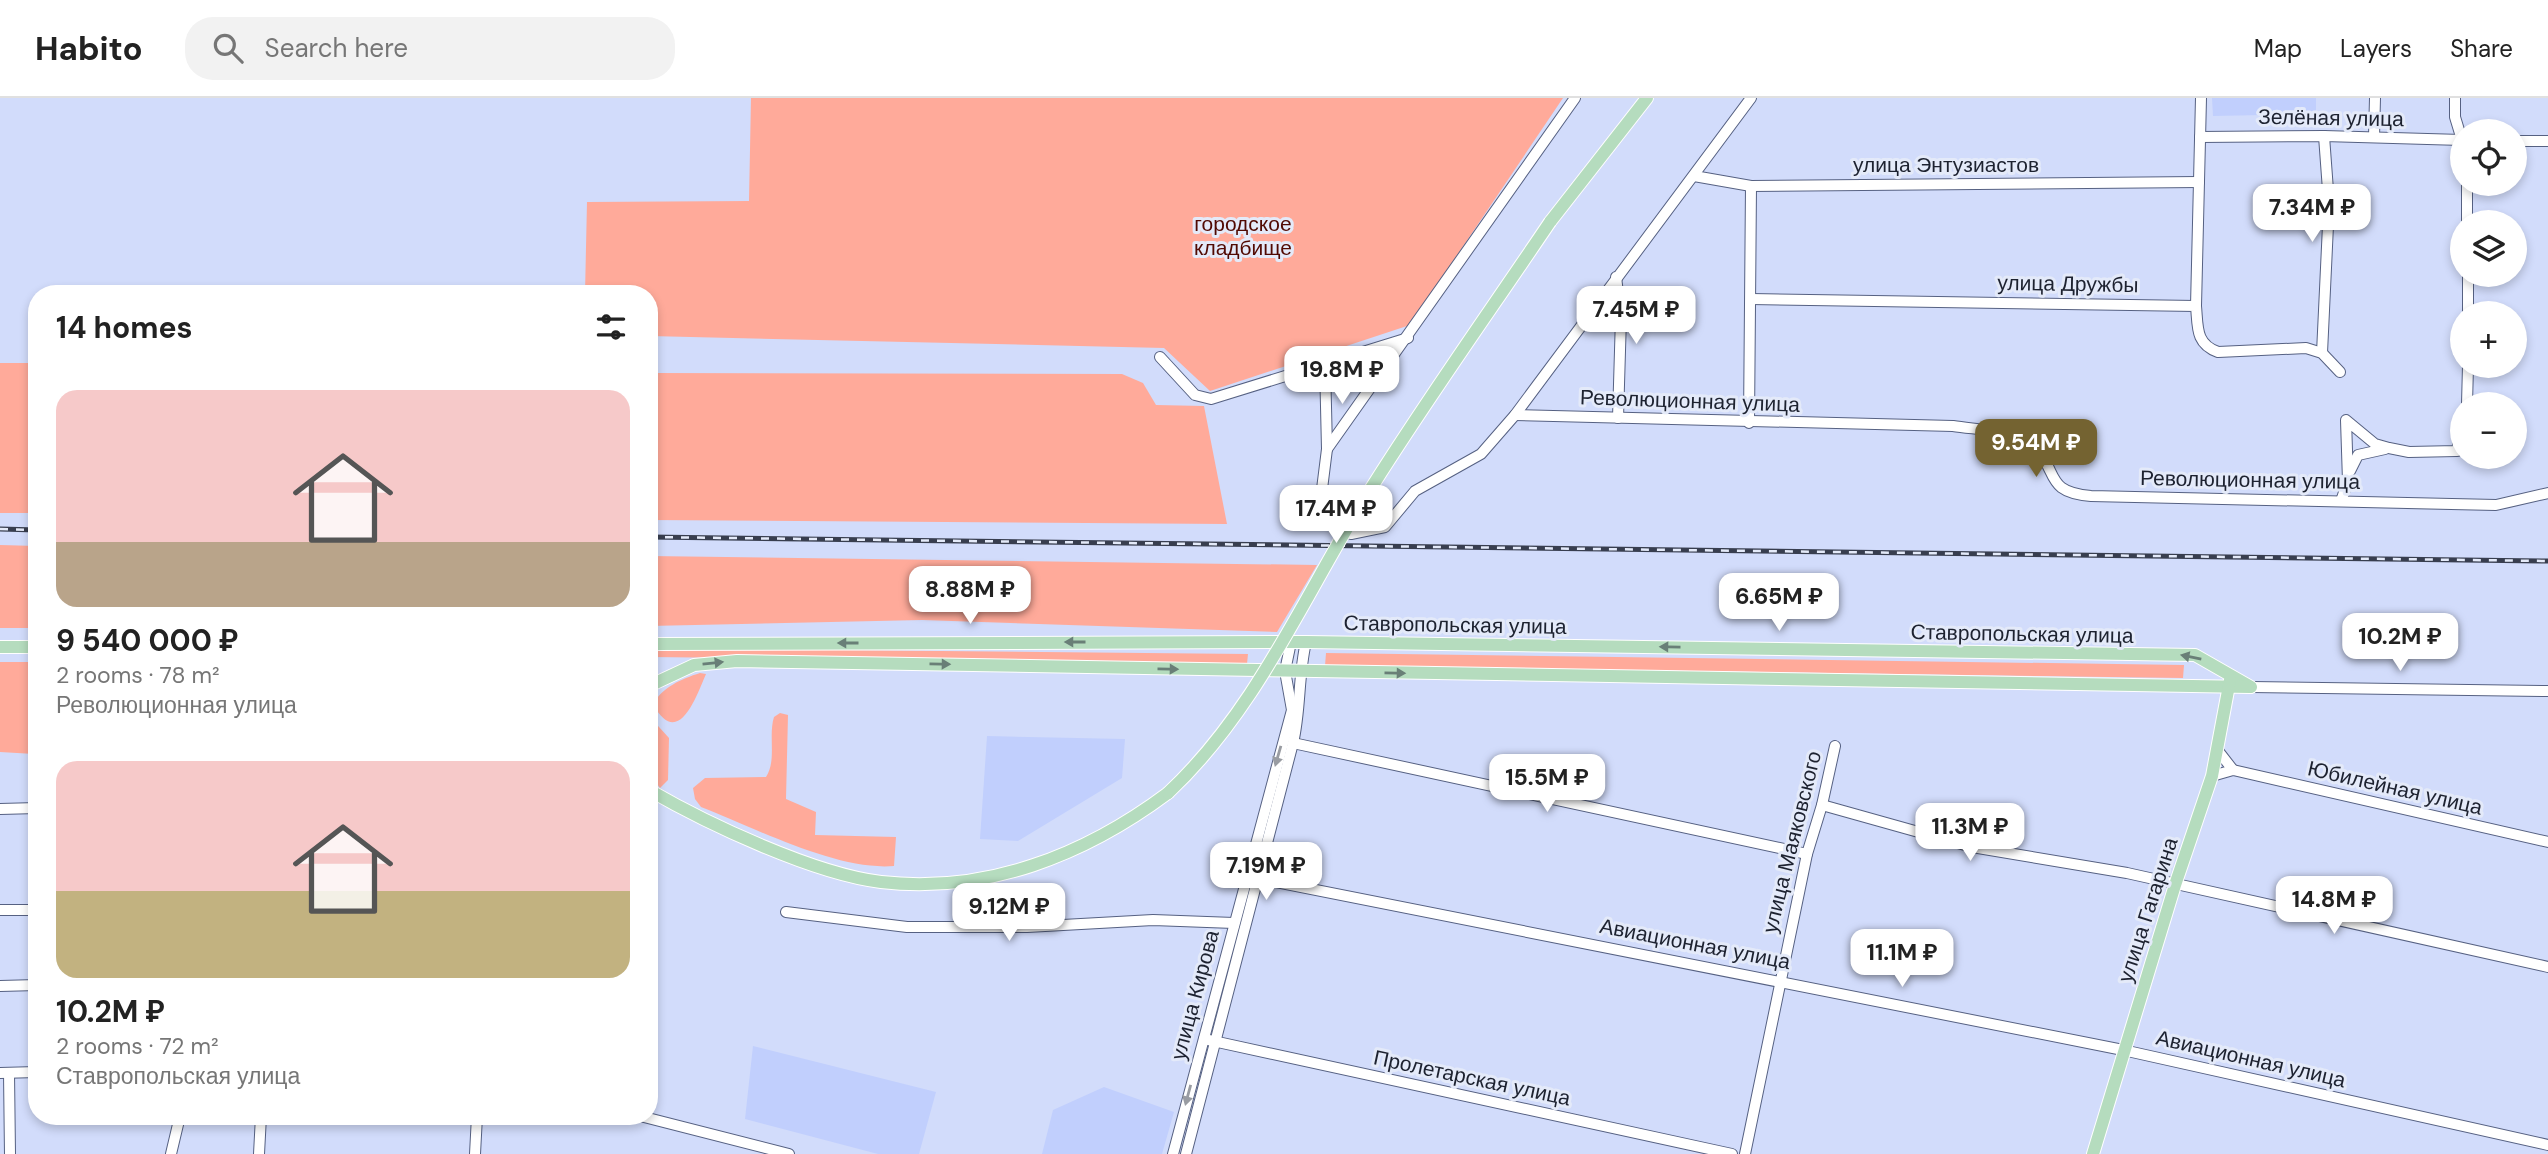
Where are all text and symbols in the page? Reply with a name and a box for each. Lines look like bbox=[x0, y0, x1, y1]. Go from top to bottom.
search box bbox=[185, 17, 675, 80]
text: Habito bbox=[35, 27, 143, 70]
icon: search bbox=[209, 29, 247, 67]
text: Search here bbox=[265, 31, 408, 65]
text: Map bbox=[2254, 33, 2302, 64]
text: Layers bbox=[2340, 33, 2412, 64]
text: Share bbox=[2450, 33, 2513, 64]
street label: Зелёная улица bbox=[2258, 103, 2404, 133]
map controls bbox=[2450, 119, 2527, 469]
button: locate bbox=[2450, 119, 2527, 196]
street label: улица Энтузиастов bbox=[1853, 151, 2039, 179]
pin: 7.34M ₽ bbox=[2247, 184, 2377, 244]
text: 7.34M ₽ bbox=[2269, 192, 2355, 222]
park label: городское кладбище bbox=[1194, 210, 1292, 262]
button: layers bbox=[2450, 210, 2527, 287]
street label: улица Дружбы bbox=[1997, 269, 2139, 299]
pin: 7.45M ₽ bbox=[1571, 286, 1701, 346]
text: 7.45M ₽ bbox=[1593, 294, 1679, 324]
button: + bbox=[2450, 301, 2527, 378]
text: 14 homes bbox=[56, 308, 193, 347]
icon: filters bbox=[592, 308, 630, 346]
pin: 19.8M ₽ bbox=[1277, 346, 1407, 406]
text: 19.8M ₽ bbox=[1300, 354, 1384, 384]
street label: Революционная улица bbox=[1580, 383, 1801, 419]
button: − bbox=[2450, 392, 2527, 469]
pin: 9.54M ₽ bbox=[1971, 420, 2101, 479]
text: 9.54M ₽ bbox=[1991, 427, 2081, 457]
icon: home bbox=[280, 435, 406, 561]
street label: Революционная улица bbox=[2140, 464, 2360, 496]
pin: 17.4M ₽ bbox=[1271, 486, 1401, 545]
text: 17.4M ₽ bbox=[1296, 493, 1376, 523]
pin: 8.88M ₽ bbox=[905, 566, 1035, 626]
text: 8.88M ₽ bbox=[925, 574, 1015, 604]
pin: 6.65M ₽ bbox=[1714, 574, 1844, 633]
text: 6.65M ₽ bbox=[1735, 581, 1823, 611]
street label: Ставропольская улица bbox=[1343, 609, 1567, 641]
pin: 10.2M ₽ bbox=[2335, 614, 2465, 673]
street label: Ставропольская улица bbox=[1910, 618, 2134, 650]
text: 9 540 000 ₽ bbox=[56, 621, 238, 660]
text: 10.2M ₽ bbox=[2358, 621, 2442, 651]
one-way arrow bbox=[1064, 636, 1086, 648]
one-way arrow bbox=[837, 637, 859, 649]
one-way arrow bbox=[1658, 642, 1680, 653]
one-way arrow bbox=[2179, 652, 2201, 663]
one-way arrow bbox=[702, 658, 724, 669]
one-way arrow bbox=[929, 659, 951, 670]
text: 2 rooms · 78 m² bbox=[56, 660, 220, 690]
one-way arrow bbox=[1157, 663, 1179, 674]
one-way arrow bbox=[1384, 667, 1406, 678]
text: Революционная улица bbox=[56, 690, 297, 720]
one-way arrow bbox=[1272, 746, 1283, 768]
street label: улица Маяковского bbox=[1756, 748, 1828, 936]
pin: 15.5M ₽ bbox=[1482, 754, 1612, 814]
street label: Юбилейная улица bbox=[2305, 754, 2485, 822]
text: 15.5M ₽ bbox=[1505, 762, 1589, 792]
pin: 11.3M ₽ bbox=[1905, 804, 2035, 863]
icon: home bbox=[280, 806, 406, 932]
text: 11.3M ₽ bbox=[1931, 811, 2009, 841]
street label: улица Гагарина bbox=[2111, 834, 2185, 986]
pin: 7.19M ₽ bbox=[1201, 842, 1331, 902]
text: 7.19M ₽ bbox=[1226, 850, 1306, 880]
pin: 14.8M ₽ bbox=[2269, 876, 2399, 936]
pin: 9.12M ₽ bbox=[944, 884, 1074, 943]
text: 14.8M ₽ bbox=[2292, 884, 2376, 914]
text: 9.12M ₽ bbox=[968, 891, 1050, 921]
street label: Авиационная улица bbox=[1597, 912, 1793, 976]
street label: улица Кирова bbox=[1164, 927, 1226, 1063]
pin: 11.1M ₽ bbox=[1837, 930, 1967, 989]
text: 11.1M ₽ bbox=[1867, 937, 1937, 967]
text: 10.2M ₽ bbox=[56, 992, 165, 1031]
street label: Авиационная улица bbox=[2154, 1024, 2349, 1094]
text: 2 rooms · 72 m² bbox=[56, 1031, 219, 1061]
street label: Пролетарская улица bbox=[1371, 1043, 1573, 1113]
text: Ставропольская улица bbox=[56, 1061, 300, 1091]
one-way arrow bbox=[1183, 1085, 1193, 1106]

